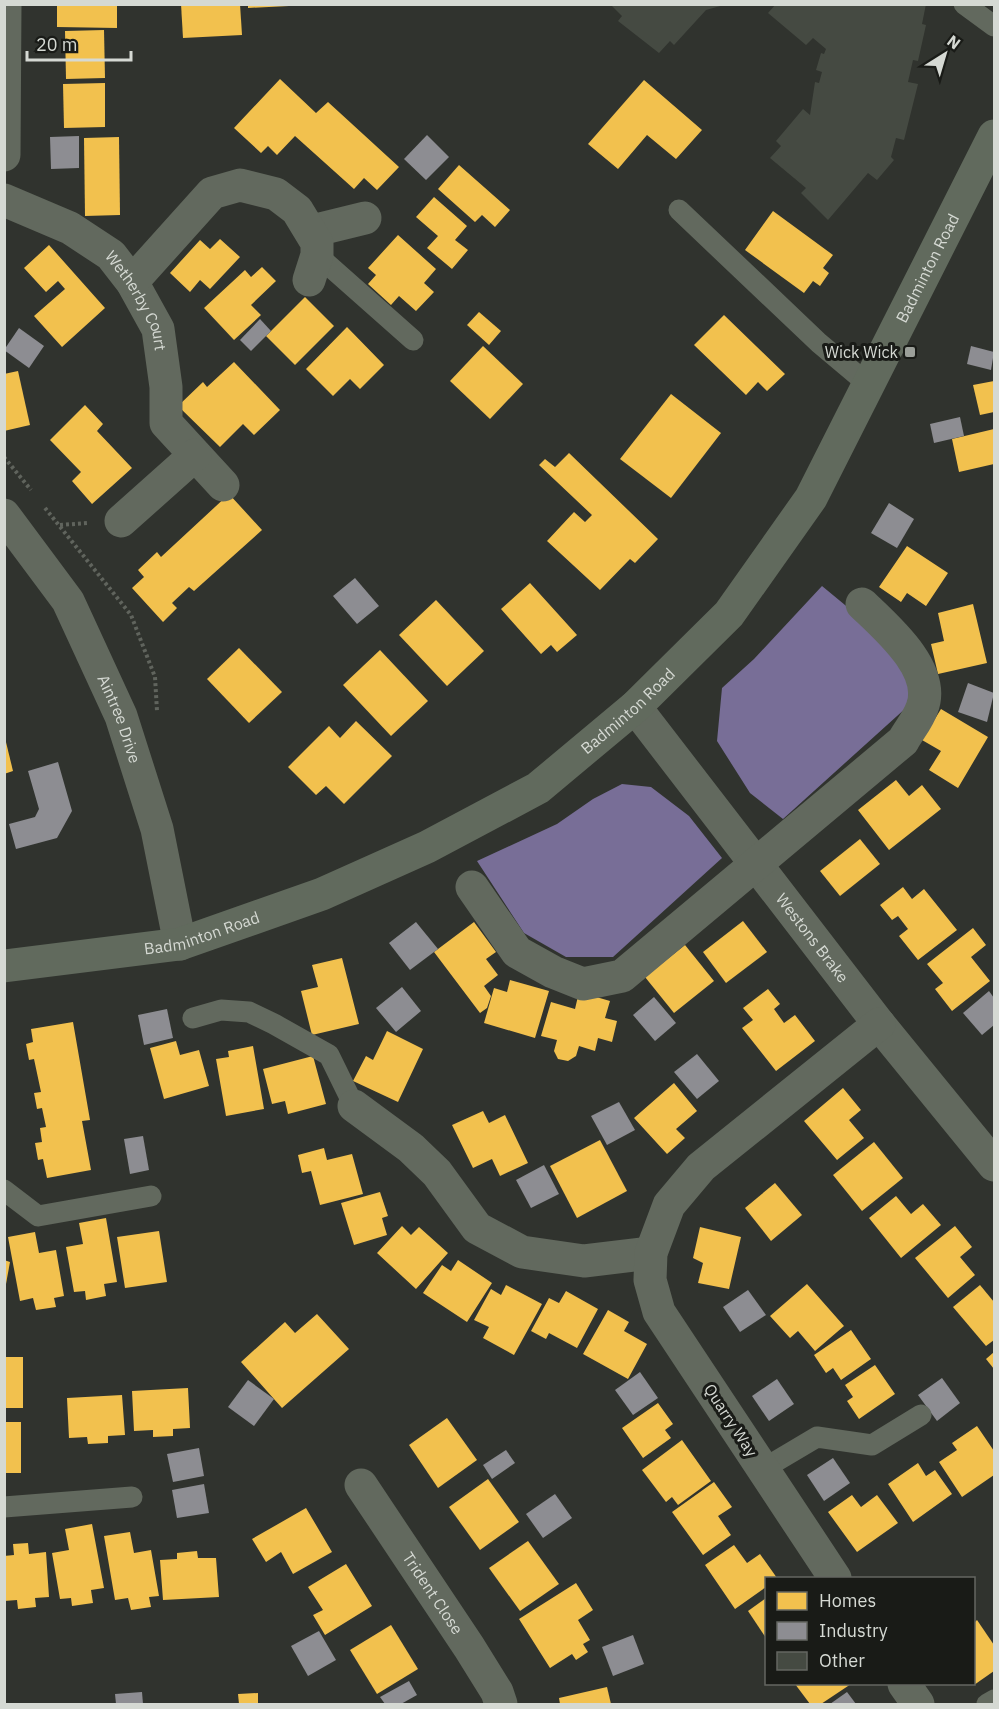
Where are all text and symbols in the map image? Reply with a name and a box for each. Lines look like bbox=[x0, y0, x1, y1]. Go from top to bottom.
scale bar bbox=[27, 24, 130, 62]
north arrow bbox=[915, 24, 975, 84]
text: N bbox=[943, 31, 965, 53]
text: 20 m bbox=[36, 33, 78, 56]
street label: Badminton Road bbox=[891, 210, 963, 326]
street label: Wetherby Court bbox=[101, 246, 171, 352]
place label: Wick Wick bbox=[825, 342, 899, 362]
marker: Wick Wick bbox=[903, 345, 917, 359]
street label: Badminton Road bbox=[577, 663, 679, 758]
street label: Aintree Drive bbox=[93, 671, 145, 766]
street label: Westons Brake bbox=[772, 889, 853, 986]
street label: Badminton Road bbox=[143, 907, 262, 958]
street label: Quarry Way bbox=[700, 1380, 762, 1460]
street label: Trident Close bbox=[399, 1548, 468, 1638]
legend bbox=[765, 1577, 975, 1685]
text: Homes bbox=[819, 1589, 876, 1612]
text: Industry bbox=[819, 1619, 888, 1642]
text: Other bbox=[819, 1649, 865, 1672]

